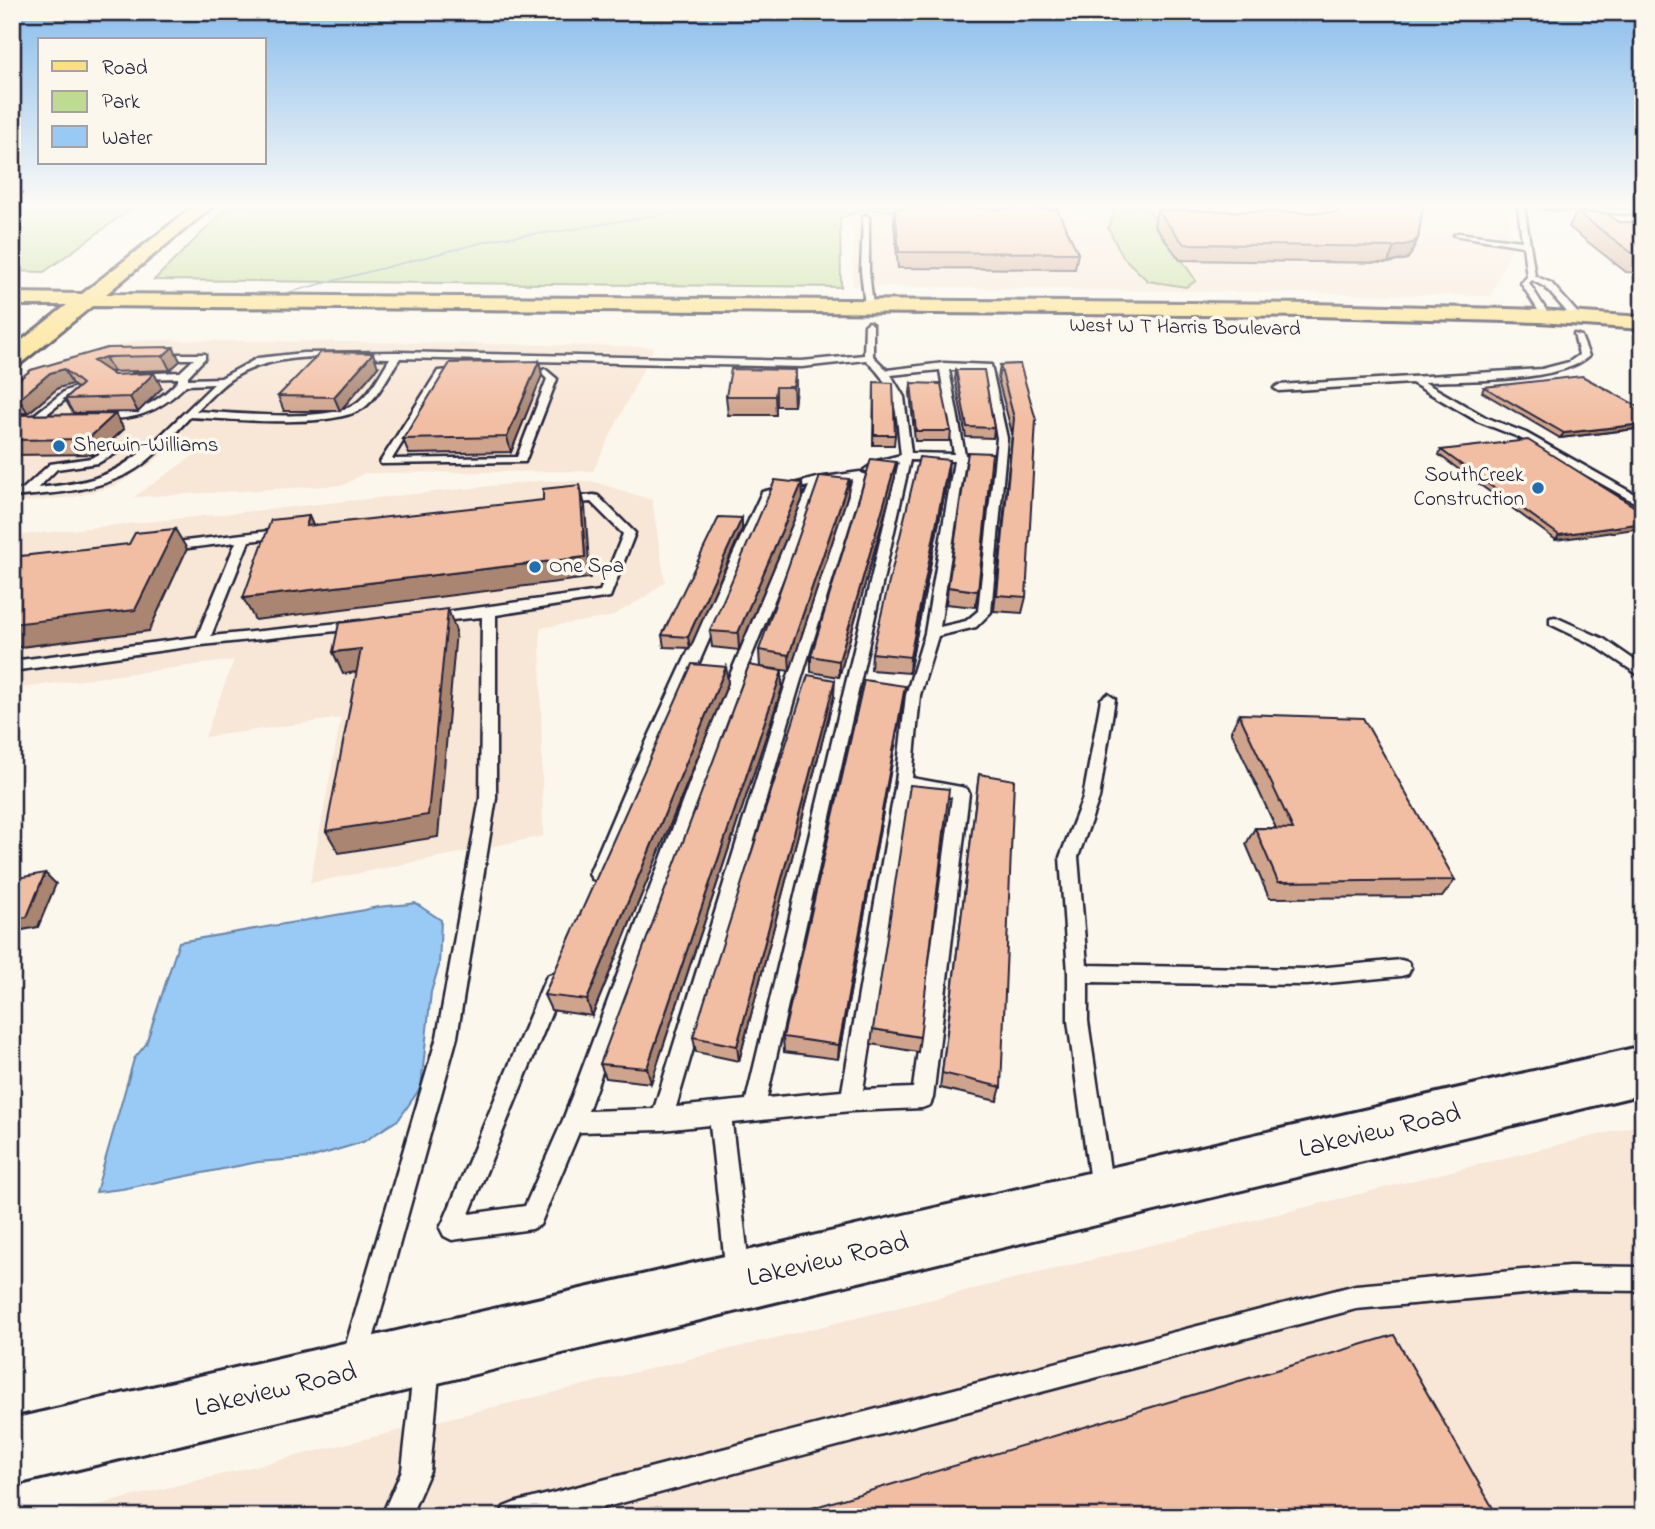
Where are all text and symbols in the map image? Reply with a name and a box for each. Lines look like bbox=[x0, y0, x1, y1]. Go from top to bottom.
legend bbox=[38, 38, 266, 164]
text: Road bbox=[102, 54, 148, 84]
text: Park bbox=[102, 88, 141, 118]
text: Water bbox=[102, 124, 153, 154]
street label: West W T Harris Boulevard bbox=[1069, 311, 1301, 345]
place label: Sherwin-Williams bbox=[73, 431, 218, 461]
marker: Sherwin-Williams bbox=[51, 438, 67, 454]
place label: SouthCreek Construction bbox=[1414, 461, 1525, 515]
marker: SouthCreek Construction bbox=[1530, 480, 1546, 496]
place label: One Spa bbox=[549, 552, 624, 582]
marker: One Spa bbox=[527, 559, 543, 575]
street label: Lakeview Road bbox=[1295, 1093, 1465, 1171]
street label: Lakeview Road bbox=[743, 1222, 913, 1300]
street label: Lakeview Road bbox=[191, 1352, 361, 1430]

